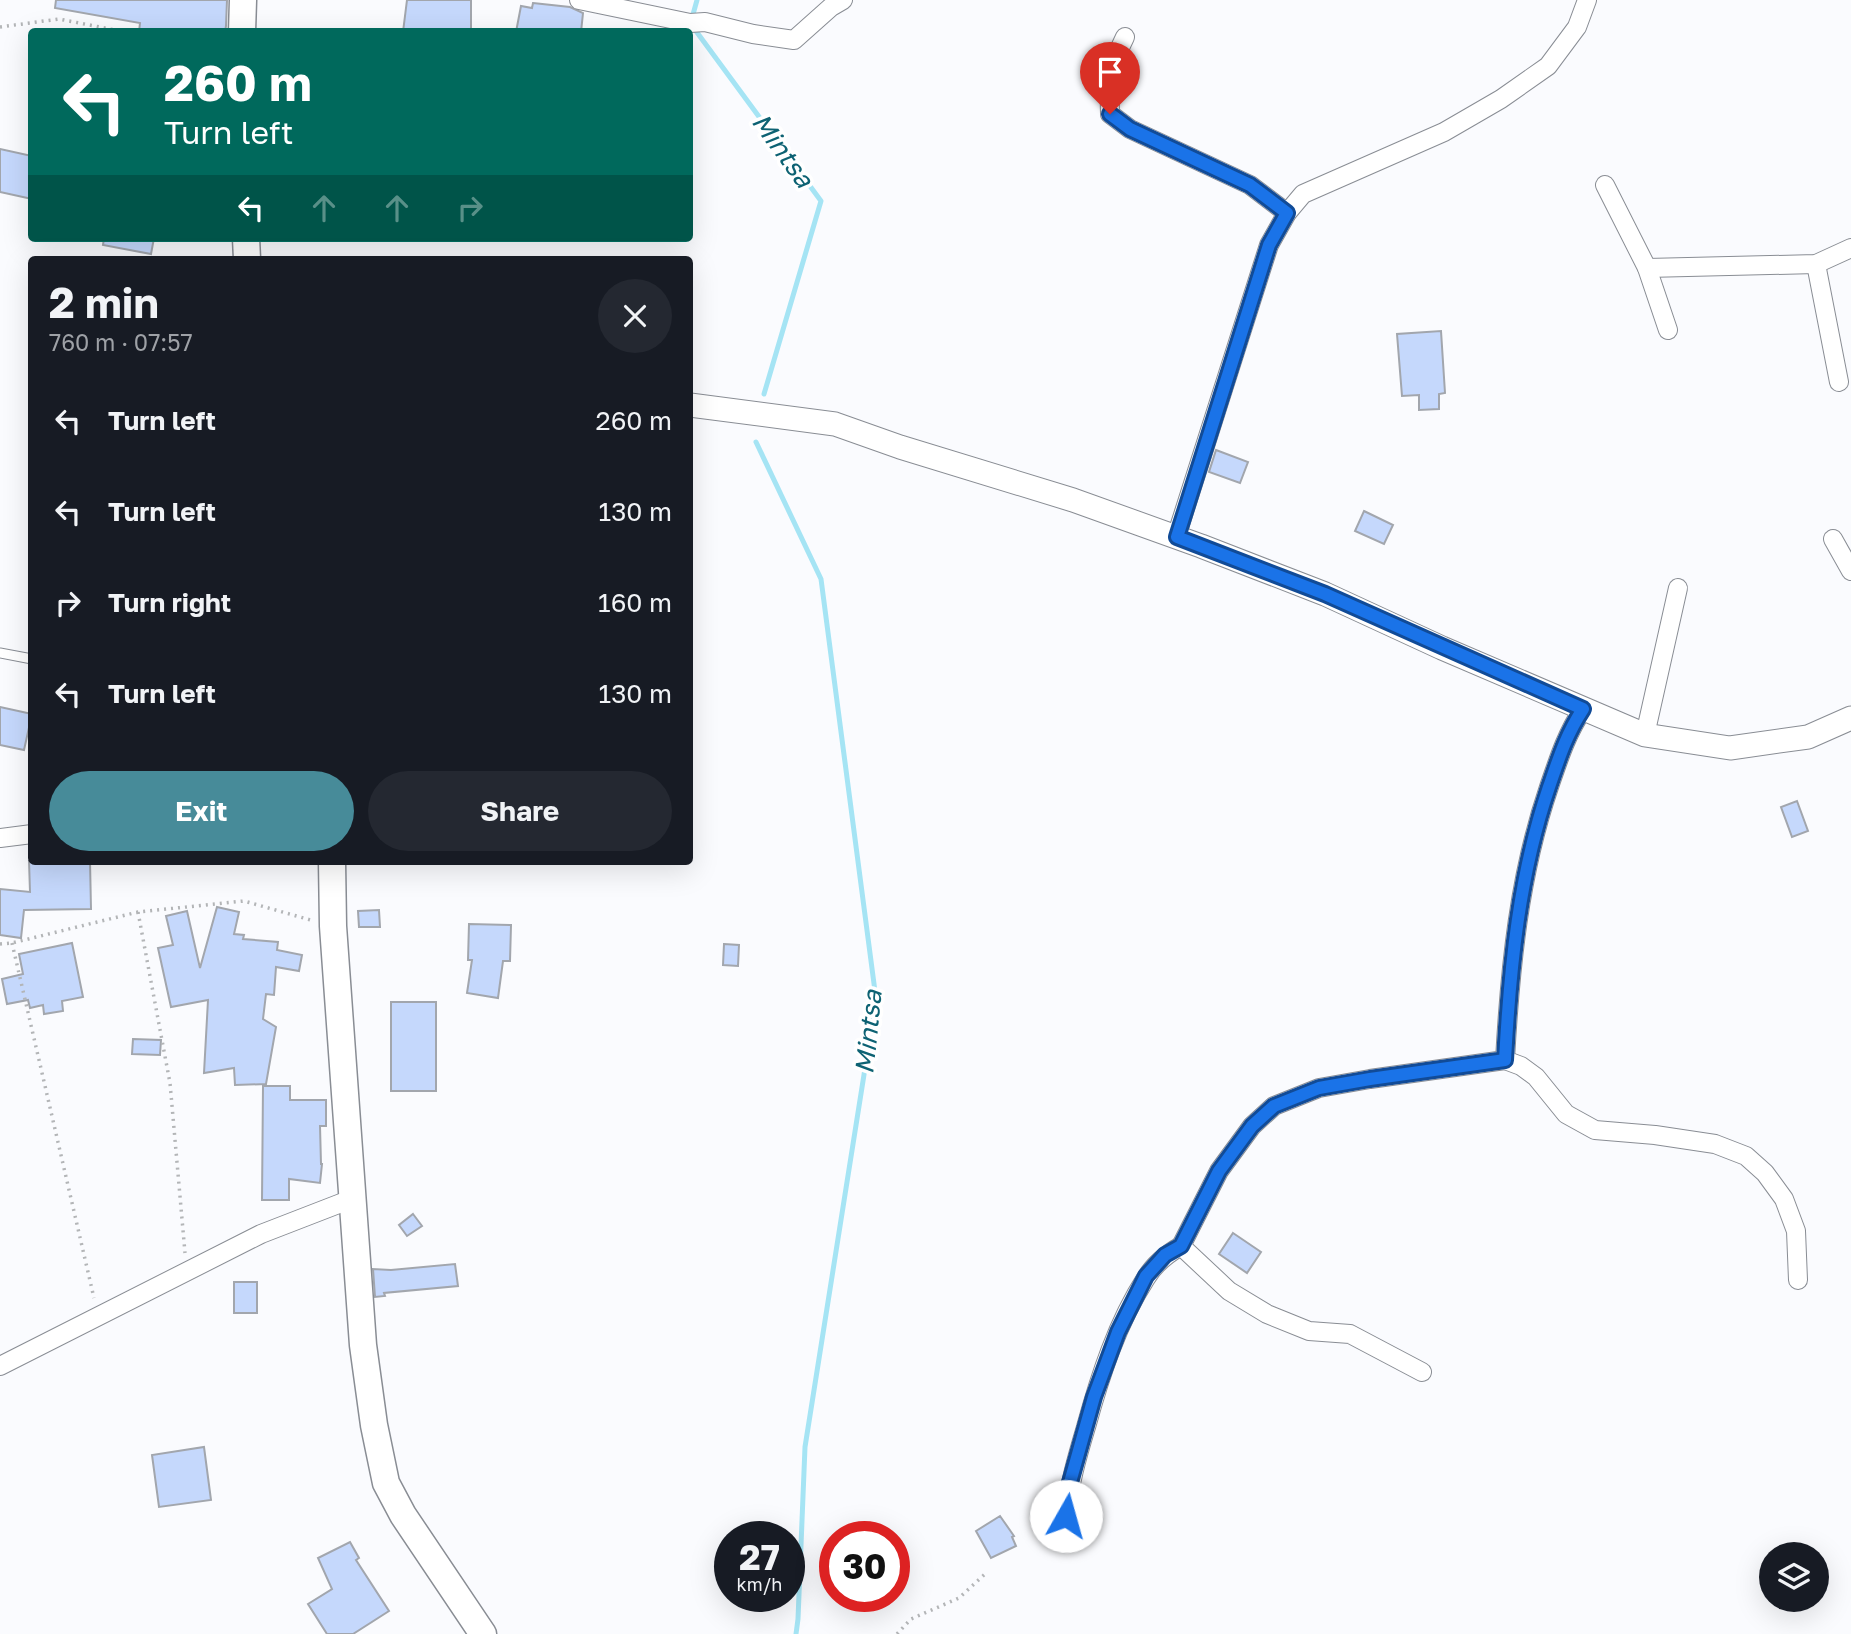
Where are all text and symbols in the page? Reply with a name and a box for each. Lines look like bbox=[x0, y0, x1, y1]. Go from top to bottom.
pin bbox=[1080, 42, 1140, 114]
text: 260 m bbox=[164, 53, 312, 112]
icon: arrive bbox=[1091, 53, 1129, 91]
icon: left bbox=[49, 56, 140, 147]
water label: Mintsa bbox=[746, 107, 821, 194]
text: Turn left bbox=[164, 113, 293, 151]
icon: left bbox=[232, 189, 270, 227]
icon: ahead bbox=[305, 189, 343, 227]
icon: ahead bbox=[378, 189, 416, 227]
icon: right bbox=[451, 189, 489, 227]
text: 2 min bbox=[49, 277, 159, 327]
button: close bbox=[598, 279, 672, 353]
text: 760 m · 07:57 bbox=[49, 328, 193, 356]
icon: left bbox=[49, 402, 87, 440]
text: Turn left bbox=[108, 405, 216, 436]
text: 260 m bbox=[596, 405, 672, 436]
icon: left bbox=[49, 493, 87, 531]
text: Turn left bbox=[108, 496, 216, 527]
text: 130 m bbox=[599, 496, 672, 527]
icon: right bbox=[49, 584, 87, 622]
text: Turn right bbox=[108, 587, 231, 618]
text: 160 m bbox=[598, 587, 672, 618]
icon: left bbox=[49, 675, 87, 713]
text: Turn left bbox=[108, 678, 216, 709]
text: 130 m bbox=[599, 678, 672, 709]
button: Exit bbox=[49, 771, 354, 851]
button: Share bbox=[368, 771, 672, 851]
water label: Mintsa bbox=[848, 987, 888, 1075]
position arrow bbox=[1029, 1479, 1103, 1553]
speed limit sign: 30 bbox=[819, 1521, 910, 1612]
text: 27 bbox=[739, 1536, 780, 1578]
map controls bbox=[1759, 1542, 1829, 1612]
button: layers bbox=[1759, 1542, 1829, 1612]
text: km/h bbox=[737, 1573, 782, 1595]

